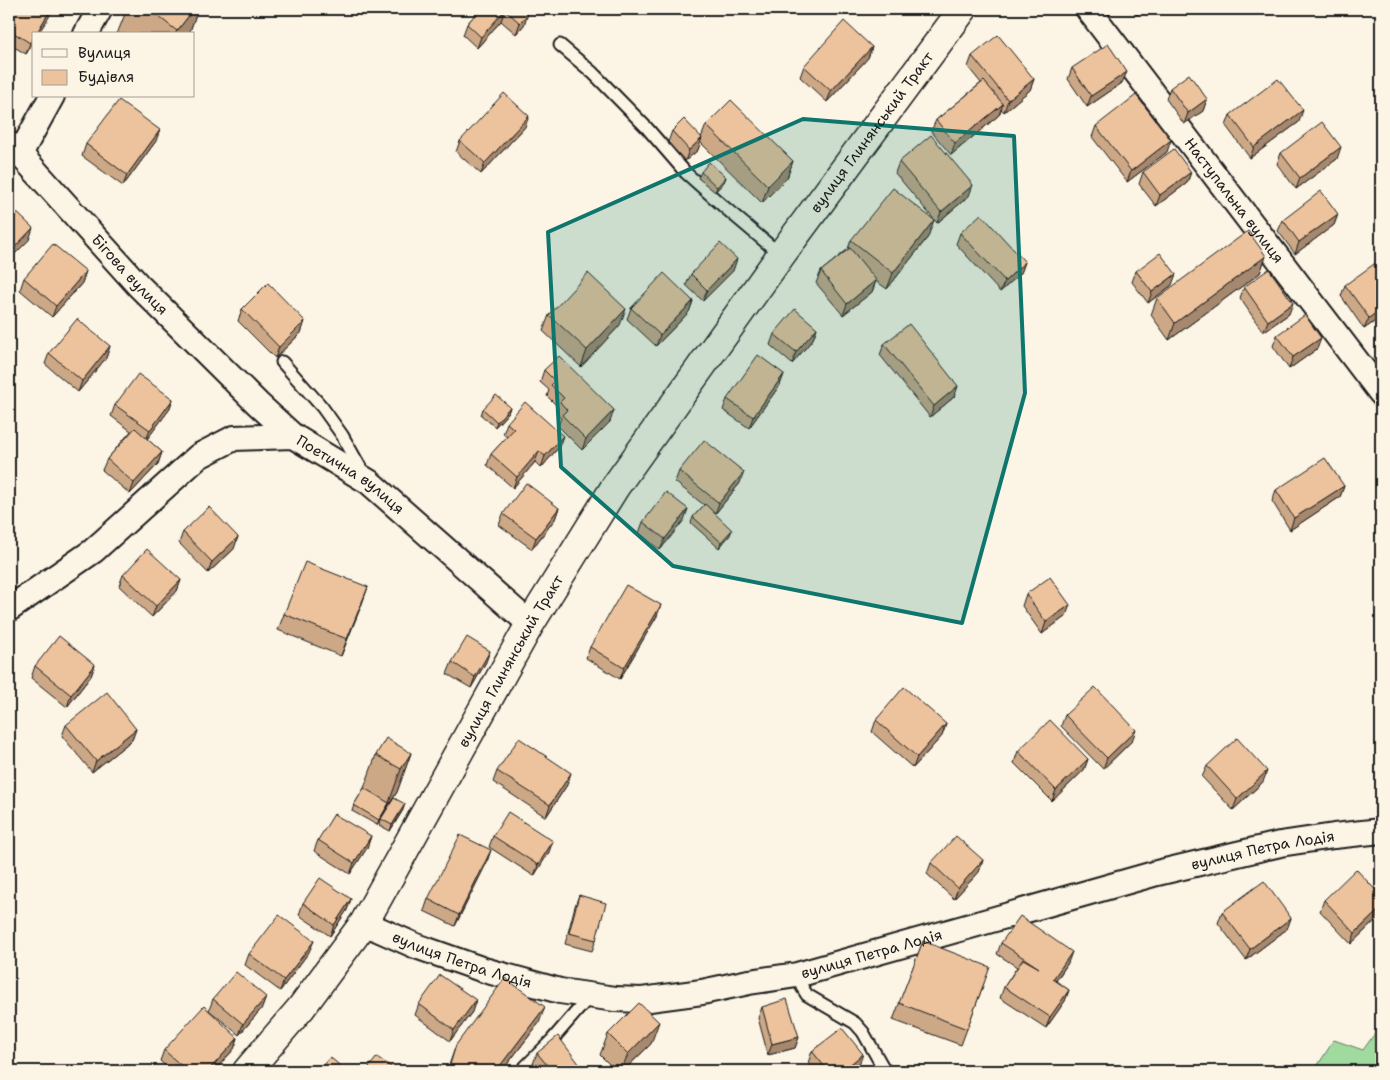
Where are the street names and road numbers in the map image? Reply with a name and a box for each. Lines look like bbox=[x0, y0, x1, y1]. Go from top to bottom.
street label: вулиця Глинянський Тракт bbox=[806, 47, 938, 217]
street label: Наступальна вулиця bbox=[1180, 134, 1289, 267]
street label: Бігова вулиця bbox=[87, 230, 173, 319]
street label: Поетична вулиця bbox=[293, 430, 409, 519]
street label: вулиця Глинянський Тракт bbox=[453, 571, 568, 751]
street label: вулиця Петра Лодія bbox=[1189, 826, 1336, 875]
street label: вулиця Петра Лодія bbox=[799, 924, 945, 983]
street label: вулиця Петра Лодія bbox=[389, 927, 534, 993]

